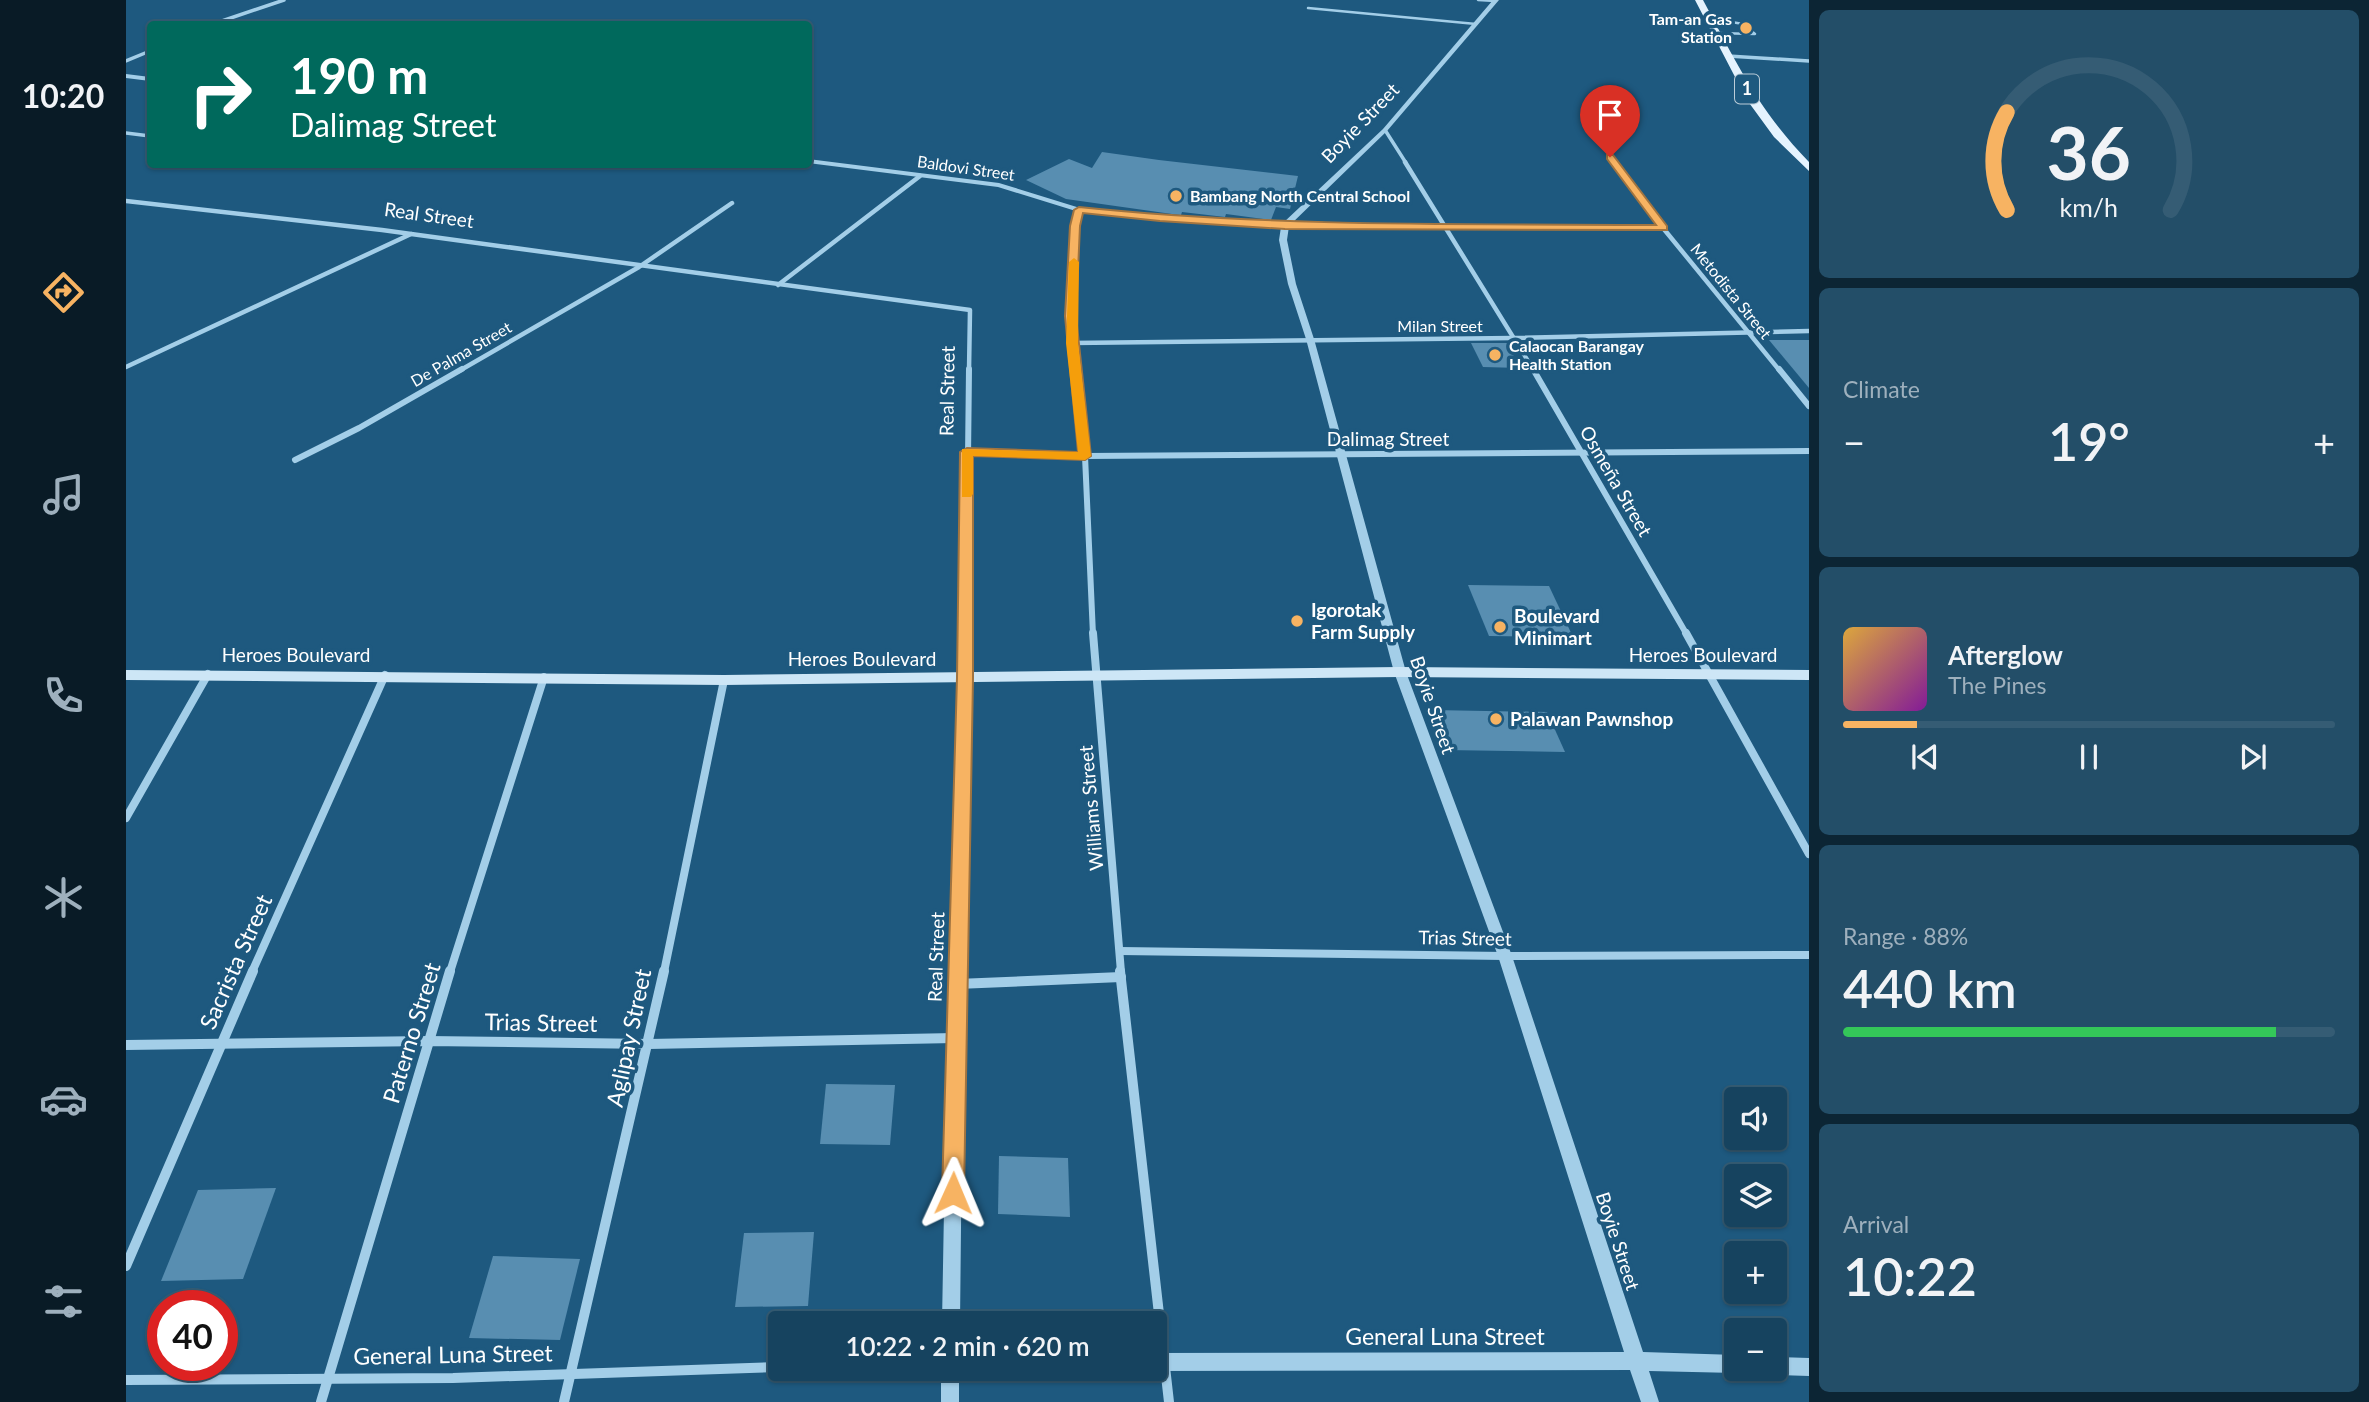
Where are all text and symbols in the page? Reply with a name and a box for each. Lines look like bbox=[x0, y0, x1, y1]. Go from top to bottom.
place label: Tam-an Gas Station bbox=[1649, 9, 1732, 46]
marker: Tam-an Gas Station bbox=[1738, 20, 1754, 36]
text: 190 m bbox=[290, 46, 428, 104]
icon: right bbox=[175, 49, 266, 140]
road number: 1 bbox=[1735, 74, 1759, 104]
text: 10:20 bbox=[22, 76, 104, 115]
street label: Boyie Street bbox=[1316, 78, 1403, 167]
pin bbox=[1580, 85, 1640, 157]
icon: arrive bbox=[1591, 96, 1629, 134]
text: Dalimag Street bbox=[290, 105, 496, 144]
text: 36 bbox=[2047, 109, 2131, 197]
street label: Baldovi Street bbox=[916, 151, 1016, 184]
place label: Bambang North Central School bbox=[1190, 186, 1410, 205]
marker: Bambang North Central School bbox=[1168, 188, 1184, 204]
text: km/h bbox=[2060, 192, 2118, 222]
street label: Real Street bbox=[383, 197, 475, 232]
street label: Metodista Street bbox=[1687, 239, 1776, 342]
icon: directions bbox=[39, 268, 88, 317]
street label: Milan Street bbox=[1397, 316, 1483, 335]
street label: De Palma Street bbox=[407, 317, 515, 390]
place label: Calaocan Barangay Health Station bbox=[1509, 336, 1645, 373]
street label: Real Street bbox=[934, 346, 959, 436]
marker: Calaocan Barangay Health Station bbox=[1487, 347, 1503, 363]
text: Climate bbox=[1843, 375, 1920, 403]
text: 19° bbox=[2048, 410, 2130, 472]
text: − bbox=[1843, 419, 1865, 465]
text: + bbox=[2313, 419, 2335, 465]
street label: Osmeña Street bbox=[1576, 421, 1657, 540]
street label: Dalimag Street bbox=[1327, 427, 1449, 450]
icon: music bbox=[39, 470, 88, 519]
place label: Igorotak Farm Supply bbox=[1311, 598, 1416, 643]
place label: Boulevard Minimart bbox=[1514, 604, 1600, 649]
marker: Igorotak Farm Supply bbox=[1289, 613, 1305, 629]
marker: Boulevard Minimart bbox=[1492, 619, 1508, 635]
text: Afterglow bbox=[1948, 639, 2063, 671]
street label: Heroes Boulevard bbox=[222, 643, 370, 666]
street label: Heroes Boulevard bbox=[1629, 643, 1777, 666]
street label: Heroes Boulevard bbox=[788, 647, 936, 670]
street label: Boyie Street bbox=[1406, 653, 1461, 757]
icon: phone bbox=[39, 671, 88, 720]
text: The Pines bbox=[1948, 671, 2046, 699]
place label: Palawan Pawnshop bbox=[1510, 707, 1673, 730]
marker: Palawan Pawnshop bbox=[1488, 711, 1504, 727]
icon: previous bbox=[1906, 738, 1944, 776]
icon: pause bbox=[2070, 738, 2108, 776]
icon: next bbox=[2234, 738, 2272, 776]
street label: Williams Street bbox=[1074, 744, 1107, 872]
icon: climate bbox=[39, 873, 88, 922]
street label: Sacrista Street bbox=[193, 889, 278, 1033]
street label: Real Street bbox=[922, 911, 949, 1002]
text: Range · 88% bbox=[1843, 922, 1968, 950]
street label: Trias Street bbox=[1418, 925, 1512, 950]
text: 440 km bbox=[1843, 957, 2017, 1019]
street label: Paterno Street bbox=[376, 958, 446, 1106]
street label: Aglipay Street bbox=[600, 966, 656, 1109]
street label: Trias Street bbox=[484, 1007, 598, 1037]
icon: car bbox=[39, 1075, 88, 1124]
map controls bbox=[1724, 1087, 1787, 1381]
button: sound bbox=[1724, 1087, 1787, 1150]
position arrow bbox=[916, 1156, 990, 1230]
button: layers bbox=[1724, 1164, 1787, 1227]
street label: Boyie Street bbox=[1592, 1189, 1645, 1293]
text: Arrival bbox=[1843, 1210, 1909, 1238]
button: + bbox=[1724, 1241, 1787, 1304]
text: 10:22 bbox=[1843, 1245, 1977, 1307]
icon: filters bbox=[39, 1277, 88, 1326]
speed limit sign: 40 bbox=[147, 1290, 238, 1381]
button: − bbox=[1724, 1318, 1787, 1381]
street label: General Luna Street bbox=[1345, 1322, 1545, 1350]
text: 10:22 · 2 min · 620 m bbox=[845, 1330, 1090, 1362]
street label: General Luna Street bbox=[353, 1338, 554, 1370]

